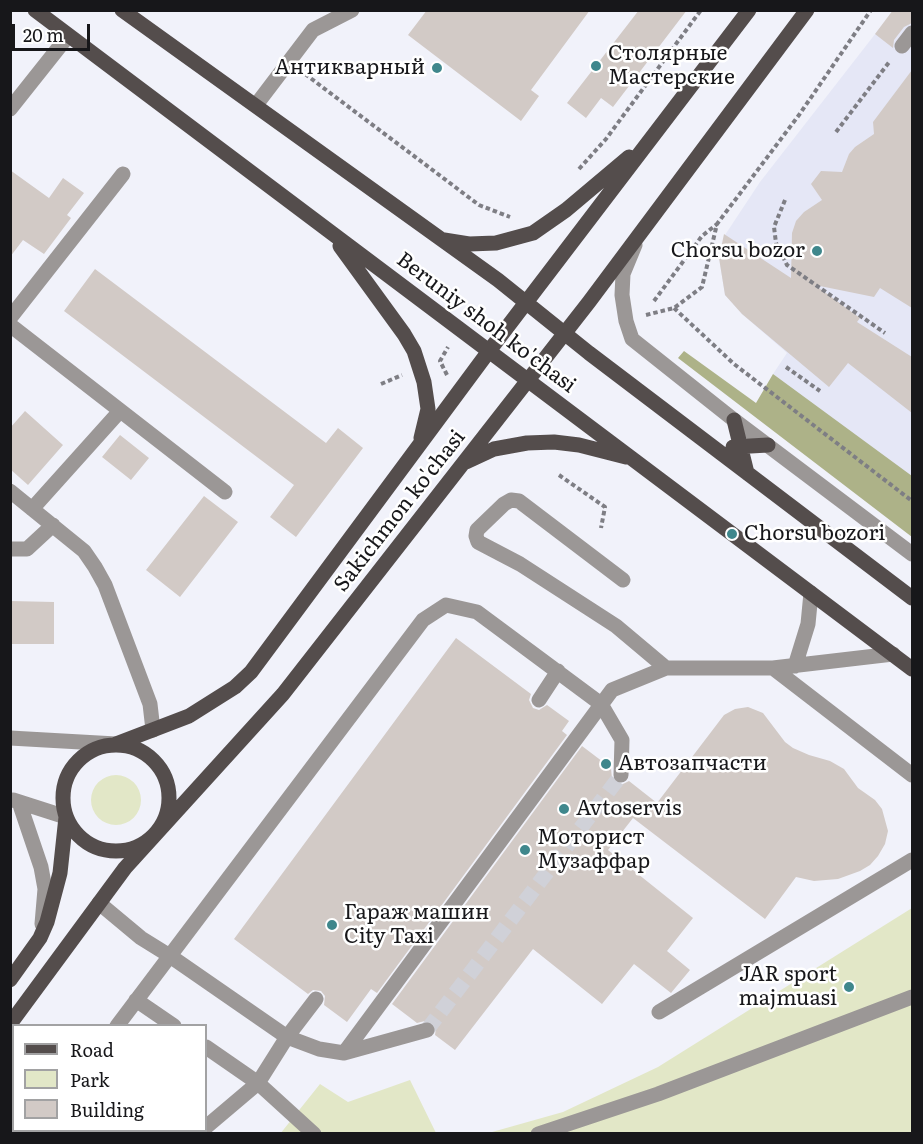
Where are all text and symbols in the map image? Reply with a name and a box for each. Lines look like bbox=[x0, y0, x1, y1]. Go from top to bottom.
scale bar bbox=[15, 12, 93, 50]
text: 20 m bbox=[23, 21, 64, 48]
place label: Столярные Мастерские bbox=[608, 41, 735, 91]
place label: Антикварный bbox=[275, 55, 425, 81]
marker: Столярные Мастерские bbox=[589, 59, 603, 73]
marker: Антикварный bbox=[430, 61, 444, 75]
place label: Chorsu bozor bbox=[671, 238, 805, 264]
marker: Chorsu bozor bbox=[810, 244, 824, 258]
street label: Beruniy shoh ko'chasi bbox=[391, 247, 581, 399]
street label: Sakichmon ko'chasi bbox=[329, 425, 471, 597]
place label: Chorsu bozori bbox=[744, 521, 885, 547]
marker: Chorsu bozori bbox=[725, 527, 739, 541]
place label: Автозапчасти bbox=[618, 751, 767, 777]
marker: Автозапчасти bbox=[599, 757, 613, 771]
place label: Avtoservis bbox=[576, 796, 681, 822]
marker: Avtoservis bbox=[557, 802, 571, 816]
place label: Моторист Музаффар bbox=[537, 825, 650, 875]
marker: Моторист Музаффар bbox=[518, 843, 532, 857]
place label: Гараж машин City Taxi bbox=[344, 900, 489, 950]
marker: Гараж машин City Taxi bbox=[325, 918, 339, 932]
place label: JAR sport majmuasi bbox=[738, 962, 837, 1012]
marker: JAR sport majmuasi bbox=[842, 980, 856, 994]
legend bbox=[12, 1024, 207, 1132]
text: Road bbox=[70, 1036, 114, 1063]
text: Park bbox=[70, 1066, 109, 1093]
text: Building bbox=[70, 1096, 144, 1123]

